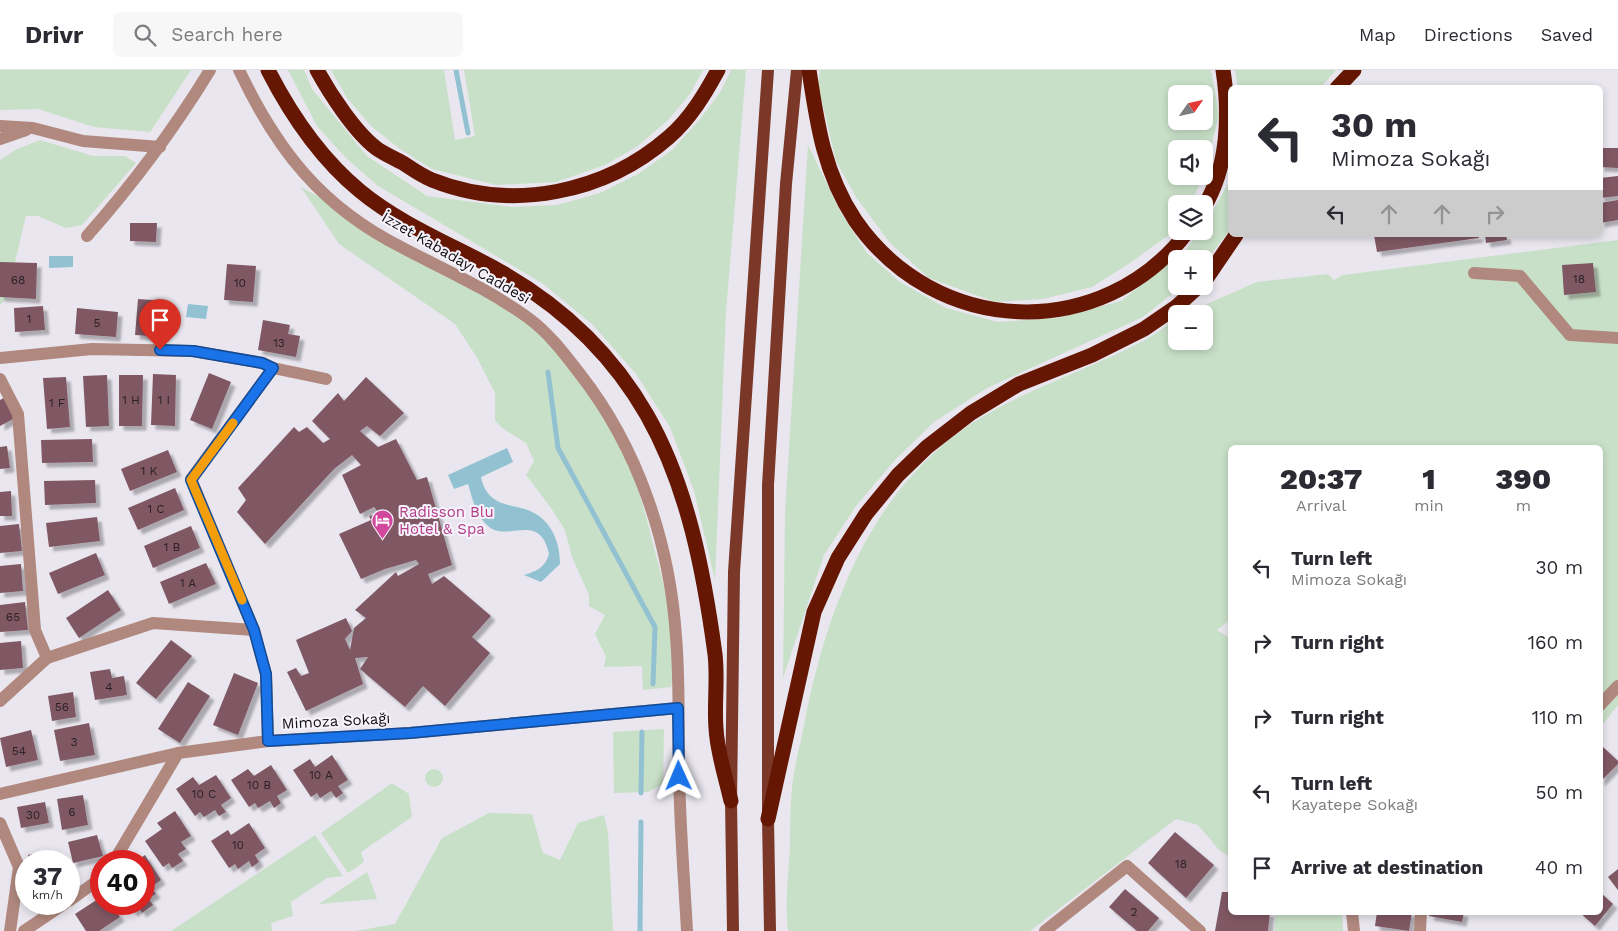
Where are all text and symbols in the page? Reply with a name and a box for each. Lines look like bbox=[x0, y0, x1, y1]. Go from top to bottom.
search box bbox=[113, 12, 463, 57]
text: Drivr bbox=[25, 21, 83, 49]
icon: search bbox=[131, 21, 159, 49]
text: Search here bbox=[171, 23, 283, 46]
text: Map bbox=[1359, 24, 1396, 45]
text: Directions bbox=[1424, 24, 1513, 45]
text: Saved bbox=[1541, 24, 1593, 45]
north arrow bbox=[1168, 85, 1212, 130]
map controls bbox=[1168, 85, 1213, 350]
text: 30 m bbox=[1331, 104, 1417, 146]
icon: left bbox=[1248, 105, 1313, 170]
button: sound bbox=[1168, 140, 1213, 185]
text: Mimoza Sokağı bbox=[1331, 146, 1490, 171]
button: layers bbox=[1168, 195, 1213, 240]
icon: left bbox=[1322, 200, 1350, 228]
icon: ahead bbox=[1375, 200, 1403, 228]
icon: ahead bbox=[1428, 200, 1456, 228]
icon: right bbox=[1481, 200, 1509, 228]
street label: İzzet Kabadayı Caddesi bbox=[379, 208, 533, 308]
button: + bbox=[1168, 250, 1213, 295]
house number: 18 bbox=[1573, 272, 1585, 286]
house number: 68 bbox=[11, 273, 25, 287]
house number: 10 bbox=[234, 276, 246, 290]
pin bbox=[139, 299, 181, 350]
button: − bbox=[1168, 305, 1213, 350]
icon: arrive bbox=[146, 306, 174, 334]
house number: 1 bbox=[27, 312, 31, 326]
house number: 5 bbox=[94, 316, 101, 330]
house number: 13 bbox=[273, 336, 285, 350]
house number: 1 H bbox=[122, 393, 140, 407]
house number: 1 I bbox=[158, 393, 170, 407]
house number: 1 F bbox=[49, 396, 65, 410]
text: 20:37 bbox=[1280, 461, 1362, 496]
text: 1 bbox=[1422, 461, 1436, 496]
text: 390 bbox=[1495, 461, 1551, 496]
house number: 1 K bbox=[141, 464, 157, 478]
text: Arrival bbox=[1296, 496, 1346, 515]
text: min bbox=[1414, 496, 1444, 515]
text: m bbox=[1516, 496, 1531, 515]
house number: 1 C bbox=[147, 502, 165, 516]
place label: Radisson Blu Hotel & Spa bbox=[399, 503, 494, 538]
hotel icon: Radisson Blu Hotel & Spa bbox=[371, 509, 395, 540]
house number: 1 B bbox=[164, 540, 180, 554]
text: Turn left bbox=[1291, 547, 1372, 570]
icon: left bbox=[1248, 554, 1276, 582]
text: 30 m bbox=[1536, 556, 1583, 579]
text: Mimoza Sokağı bbox=[1291, 570, 1407, 589]
house number: 1 A bbox=[180, 576, 196, 590]
house number: 65 bbox=[6, 610, 20, 624]
icon: right bbox=[1248, 629, 1276, 657]
text: Turn right bbox=[1291, 631, 1384, 654]
text: 160 m bbox=[1528, 631, 1583, 654]
house number: 4 bbox=[105, 680, 113, 694]
house number: 56 bbox=[55, 700, 69, 714]
icon: right bbox=[1248, 704, 1276, 732]
text: Turn right bbox=[1291, 706, 1384, 729]
text: 110 m bbox=[1532, 706, 1583, 729]
street label: Mimoza Sokağı bbox=[281, 709, 391, 733]
house number: 3 bbox=[71, 735, 78, 749]
house number: 54 bbox=[12, 744, 26, 758]
position arrow bbox=[652, 749, 704, 801]
house number: 10 A bbox=[309, 768, 333, 782]
text: Turn left bbox=[1291, 772, 1372, 795]
house number: 10 B bbox=[247, 778, 271, 792]
icon: left bbox=[1248, 779, 1276, 807]
text: 50 m bbox=[1536, 781, 1583, 804]
house number: 10 C bbox=[192, 787, 216, 801]
text: Kayatepe Sokağı bbox=[1291, 795, 1418, 814]
house number: 6 bbox=[68, 805, 76, 819]
house number: 30 bbox=[26, 808, 40, 822]
house number: 10 bbox=[232, 838, 244, 852]
speed limit sign: 40 bbox=[90, 850, 155, 915]
icon: arrive bbox=[1248, 854, 1276, 882]
text: Arrive at destination bbox=[1291, 856, 1483, 879]
text: 40 m bbox=[1535, 856, 1583, 879]
house number: 18 bbox=[1175, 857, 1187, 871]
text: 37 bbox=[33, 862, 62, 891]
text: km/h bbox=[32, 888, 63, 902]
house number: 2 bbox=[1131, 905, 1138, 919]

